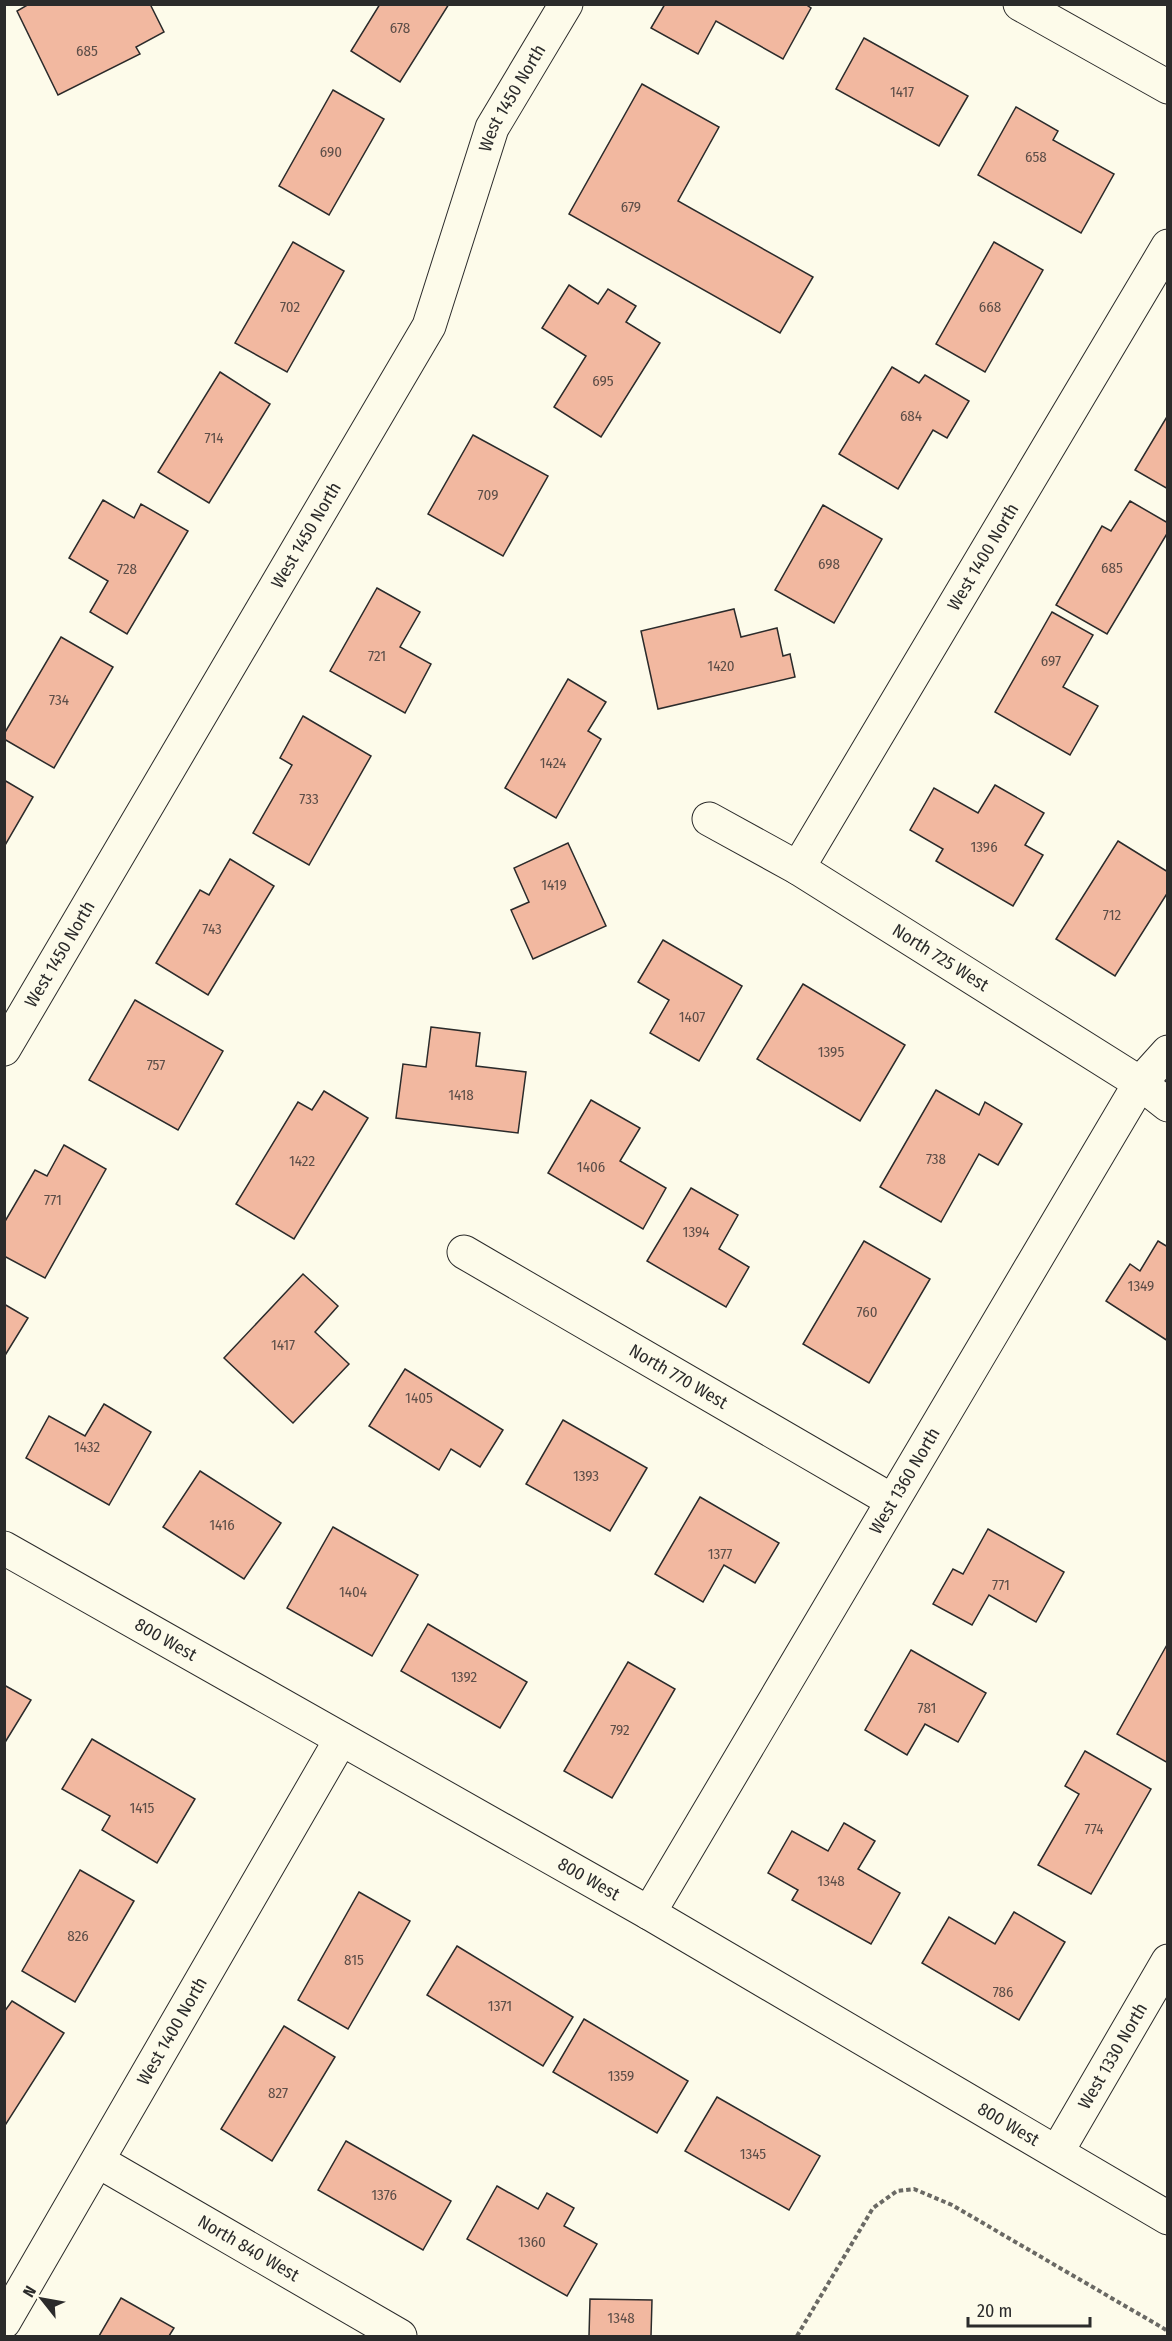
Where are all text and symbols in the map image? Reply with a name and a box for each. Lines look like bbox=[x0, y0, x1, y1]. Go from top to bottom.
house number: 678 bbox=[390, 19, 410, 37]
street label: West 1450 North bbox=[474, 40, 550, 154]
house number: 685 bbox=[76, 42, 98, 60]
house number: 1417 bbox=[890, 83, 914, 101]
house number: 690 bbox=[320, 143, 342, 161]
house number: 658 bbox=[1025, 148, 1047, 166]
house number: 679 bbox=[621, 198, 641, 216]
house number: 702 bbox=[280, 298, 300, 316]
house number: 668 bbox=[979, 298, 1001, 316]
house number: 695 bbox=[592, 372, 614, 390]
house number: 684 bbox=[900, 407, 922, 425]
house number: 714 bbox=[205, 429, 224, 447]
street label: West 1450 North bbox=[266, 478, 346, 592]
house number: 709 bbox=[478, 486, 498, 504]
street label: West 1400 North bbox=[943, 499, 1023, 614]
house number: 698 bbox=[818, 555, 840, 573]
house number: 685 bbox=[1101, 559, 1123, 577]
house number: 728 bbox=[117, 560, 137, 578]
house number: 721 bbox=[368, 647, 386, 665]
house number: 697 bbox=[1041, 652, 1061, 670]
house number: 1420 bbox=[707, 657, 735, 675]
house number: 734 bbox=[49, 691, 69, 709]
house number: 1424 bbox=[540, 754, 566, 772]
house number: 733 bbox=[299, 790, 319, 808]
house number: 1396 bbox=[970, 838, 998, 856]
house number: 1419 bbox=[541, 876, 567, 894]
street label: West 1450 North bbox=[20, 897, 100, 1011]
house number: 712 bbox=[1103, 906, 1122, 924]
street label: North 725 West bbox=[888, 919, 993, 996]
house number: 743 bbox=[202, 920, 222, 938]
house number: 1407 bbox=[679, 1008, 705, 1026]
house number: 1395 bbox=[818, 1043, 844, 1061]
house number: 757 bbox=[147, 1056, 165, 1074]
house number: 1418 bbox=[448, 1086, 474, 1104]
house number: 738 bbox=[926, 1150, 946, 1168]
house number: 1422 bbox=[289, 1152, 315, 1170]
house number: 1406 bbox=[577, 1158, 605, 1176]
house number: 771 bbox=[44, 1191, 62, 1209]
house number: 1394 bbox=[683, 1223, 709, 1241]
house number: 1349 bbox=[1128, 1277, 1154, 1295]
house number: 760 bbox=[857, 1303, 878, 1321]
house number: 1417 bbox=[271, 1336, 295, 1354]
street label: North 770 West bbox=[625, 1339, 732, 1414]
house number: 1405 bbox=[405, 1389, 433, 1407]
street label: West 1360 North bbox=[865, 1424, 945, 1538]
house number: 1432 bbox=[74, 1438, 100, 1456]
house number: 1393 bbox=[573, 1467, 599, 1485]
house number: 1416 bbox=[209, 1516, 235, 1534]
house number: 1377 bbox=[708, 1545, 732, 1563]
house number: 771 bbox=[992, 1576, 1010, 1594]
house number: 1404 bbox=[339, 1583, 367, 1601]
street label: 800 West bbox=[131, 1613, 201, 1666]
house number: 1392 bbox=[451, 1668, 477, 1686]
house number: 781 bbox=[918, 1699, 936, 1717]
house number: 792 bbox=[610, 1721, 630, 1739]
house number: 1415 bbox=[129, 1799, 155, 1817]
house number: 774 bbox=[1085, 1820, 1103, 1838]
street label: 800 West bbox=[554, 1853, 624, 1905]
house number: 1348 bbox=[817, 1872, 845, 1890]
house number: 826 bbox=[67, 1927, 89, 1945]
house number: 815 bbox=[344, 1951, 364, 1969]
street label: West 1400 North bbox=[132, 1973, 212, 2089]
house number: 786 bbox=[993, 1983, 1013, 2001]
house number: 1371 bbox=[488, 1997, 512, 2015]
street label: West 1330 North bbox=[1073, 1999, 1152, 2113]
house number: 1359 bbox=[608, 2067, 634, 2085]
house number: 827 bbox=[268, 2084, 288, 2102]
street label: 800 West bbox=[974, 2098, 1043, 2151]
house number: 1345 bbox=[740, 2145, 766, 2163]
house number: 1376 bbox=[371, 2186, 397, 2204]
street label: North 840 West bbox=[194, 2210, 303, 2286]
house number: 1360 bbox=[518, 2233, 546, 2251]
north arrow bbox=[12, 2269, 72, 2329]
text: N bbox=[19, 2283, 40, 2301]
scale bar bbox=[968, 2290, 1090, 2328]
text: 20 m bbox=[977, 2300, 1012, 2322]
house number: 1348 bbox=[607, 2309, 635, 2327]

